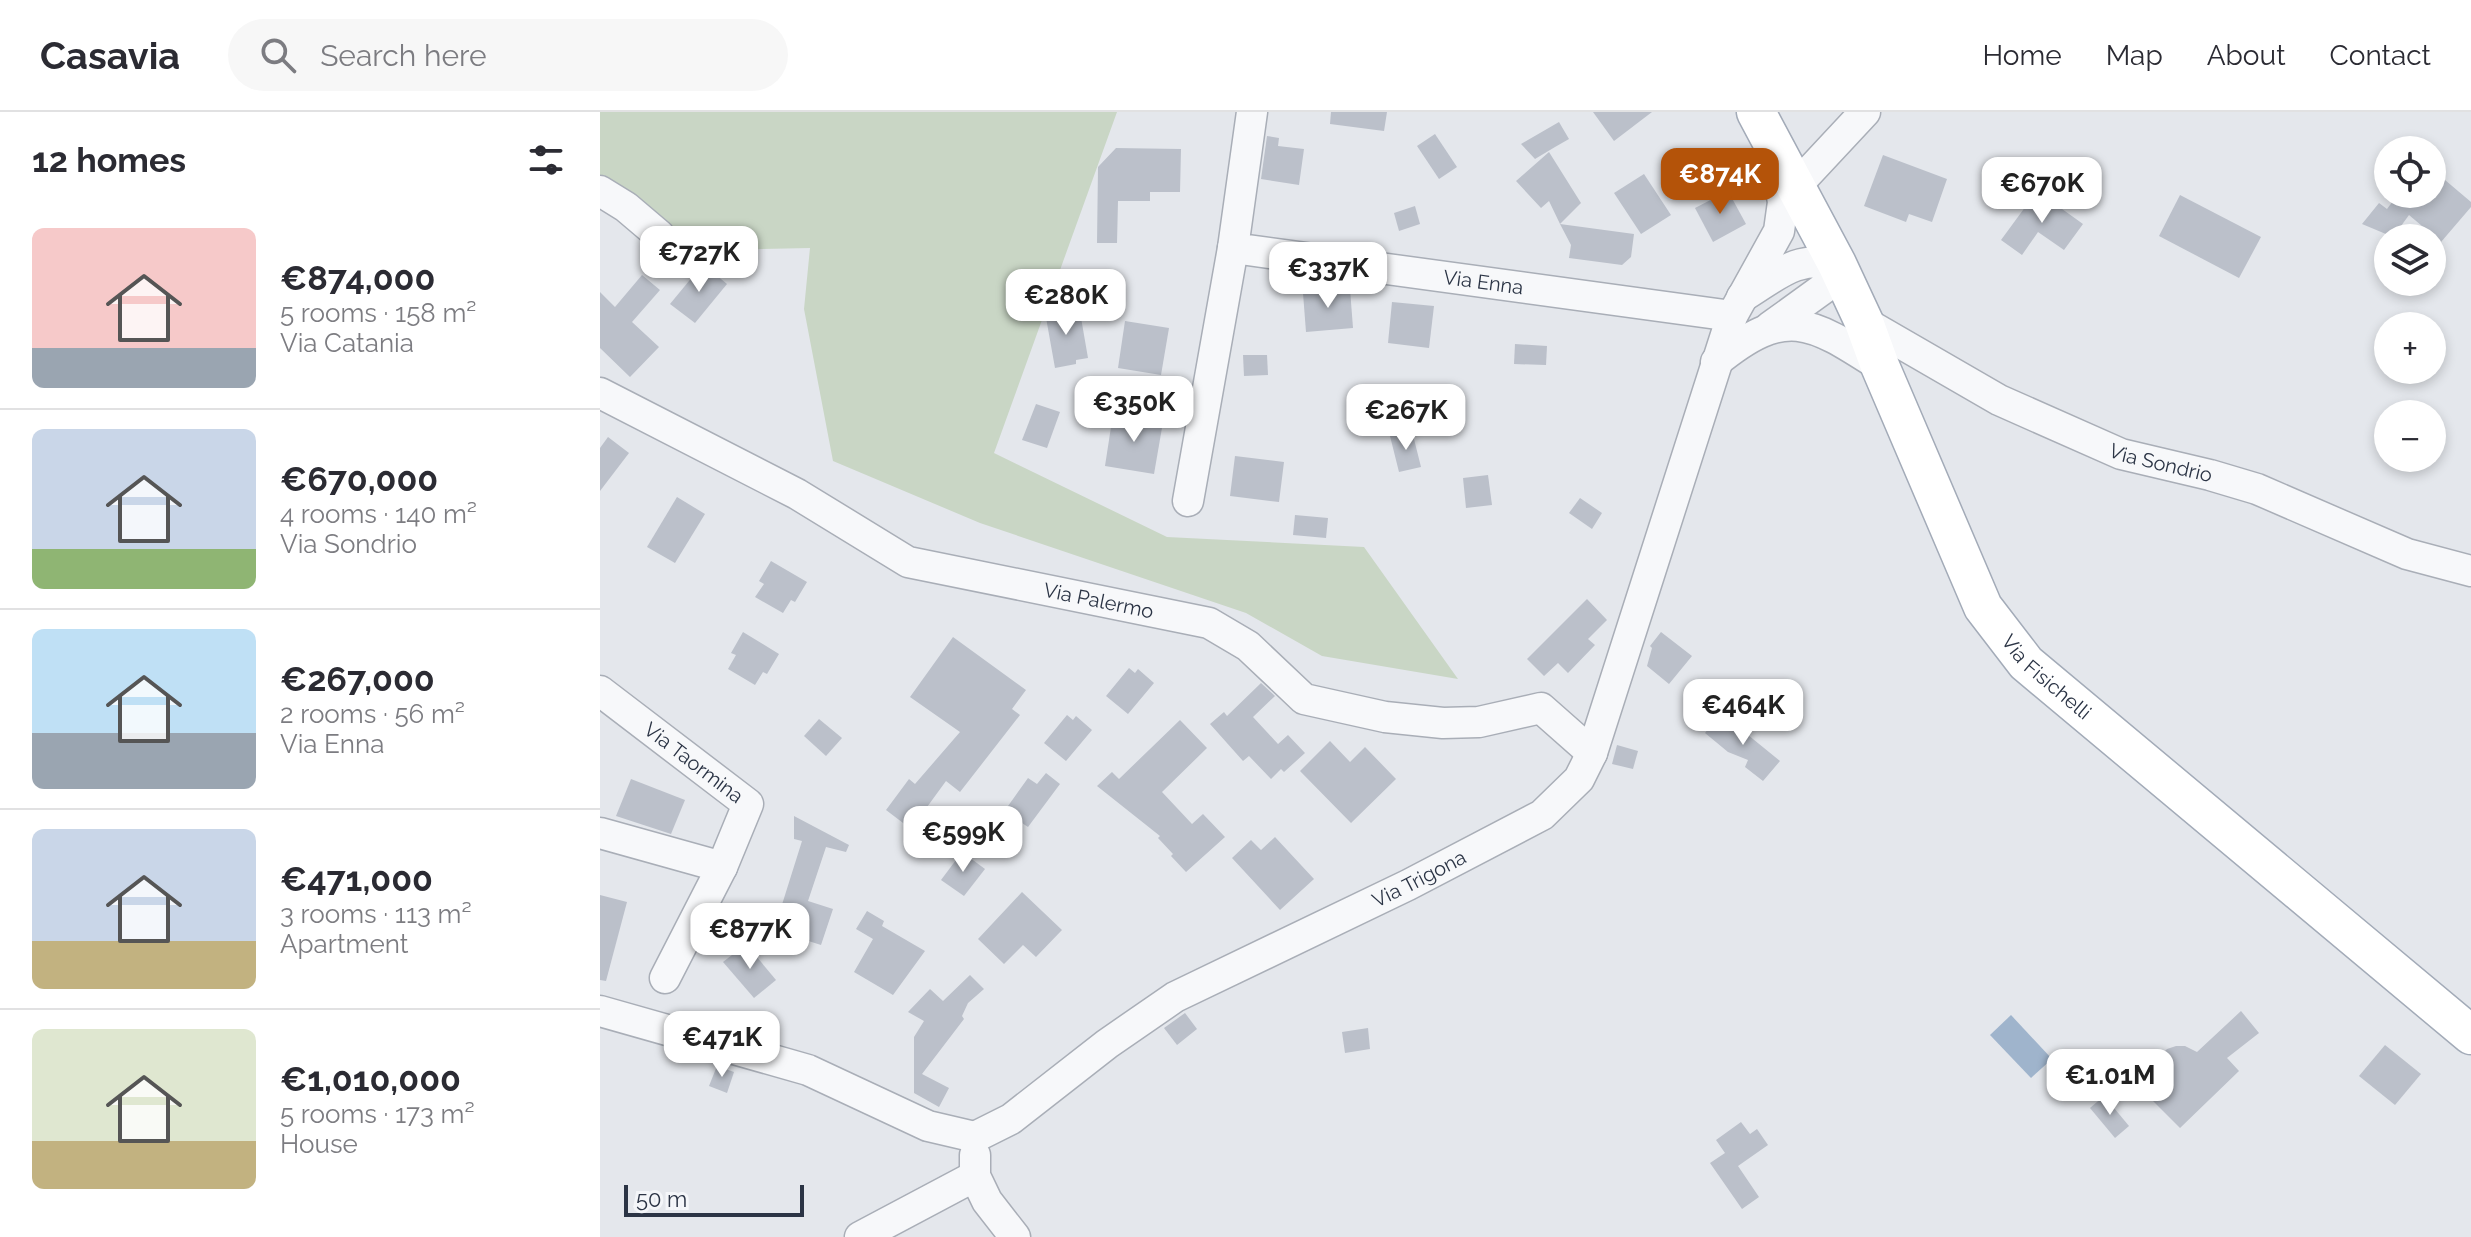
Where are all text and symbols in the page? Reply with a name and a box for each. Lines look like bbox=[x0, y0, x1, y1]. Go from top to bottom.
search box bbox=[228, 19, 788, 91]
text: Casavia bbox=[40, 33, 180, 78]
icon: search bbox=[256, 33, 300, 77]
text: Search here bbox=[320, 38, 487, 73]
text: Home bbox=[1982, 39, 2062, 72]
text: Map bbox=[2106, 39, 2163, 72]
text: About bbox=[2207, 39, 2286, 72]
text: Contact bbox=[2330, 39, 2431, 72]
map controls bbox=[2374, 136, 2446, 472]
button: locate bbox=[2374, 136, 2446, 208]
icon: filters bbox=[524, 138, 568, 182]
text: 12 homes bbox=[32, 140, 186, 180]
pin: €874K bbox=[1664, 148, 1776, 216]
pin: €670K bbox=[1986, 157, 2098, 225]
text: €874K bbox=[1679, 159, 1761, 189]
text: €670K bbox=[2000, 168, 2084, 198]
button: layers bbox=[2374, 224, 2446, 296]
pin: €727K bbox=[643, 226, 755, 294]
text: €727K bbox=[658, 237, 740, 267]
pin: €337K bbox=[1272, 242, 1384, 310]
text: €337K bbox=[1287, 253, 1369, 283]
text: €874,000 bbox=[280, 258, 435, 298]
icon: home bbox=[96, 260, 192, 356]
street label: Via Enna bbox=[1442, 265, 1525, 299]
pin: €280K bbox=[1010, 269, 1122, 337]
text: €280K bbox=[1024, 280, 1108, 310]
text: 5 rooms · 158 m² bbox=[280, 298, 476, 328]
button: + bbox=[2374, 312, 2446, 384]
text: Via Catania bbox=[280, 328, 414, 358]
pin: €350K bbox=[1078, 376, 1190, 444]
pin: €267K bbox=[1350, 384, 1462, 452]
text: €350K bbox=[1092, 387, 1176, 417]
text: €267K bbox=[1364, 395, 1448, 425]
button: − bbox=[2374, 400, 2446, 472]
street label: Via Sondrio bbox=[2105, 438, 2215, 487]
text: €670,000 bbox=[280, 459, 438, 499]
icon: home bbox=[96, 461, 192, 557]
text: 4 rooms · 140 m² bbox=[280, 499, 477, 529]
text: Via Sondrio bbox=[280, 529, 417, 559]
street label: Via Palermo bbox=[1041, 578, 1156, 623]
street label: Via Fisichelli bbox=[1997, 630, 2096, 724]
text: €267,000 bbox=[280, 659, 435, 699]
icon: home bbox=[96, 661, 192, 757]
pin: €464K bbox=[1687, 679, 1799, 747]
text: €464K bbox=[1701, 690, 1785, 720]
text: 2 rooms · 56 m² bbox=[280, 699, 465, 729]
street label: Via Taormina bbox=[639, 717, 748, 808]
text: Via Enna bbox=[280, 729, 384, 759]
pin: €599K bbox=[907, 806, 1019, 874]
text: €599K bbox=[921, 817, 1005, 847]
street label: Via Trigona bbox=[1368, 845, 1470, 912]
text: €471,000 bbox=[280, 859, 433, 899]
icon: home bbox=[96, 861, 192, 957]
text: 3 rooms · 113 m² bbox=[280, 899, 472, 929]
pin: €877K bbox=[694, 903, 806, 971]
text: €877K bbox=[708, 914, 792, 944]
text: Apartment bbox=[280, 929, 409, 959]
pin: €471K bbox=[666, 1011, 778, 1079]
text: €471K bbox=[682, 1022, 762, 1052]
pin: €1.01M bbox=[2045, 1049, 2175, 1117]
text: €1,010,000 bbox=[280, 1059, 461, 1099]
text: €1.01M bbox=[2065, 1060, 2155, 1090]
icon: home bbox=[96, 1061, 192, 1157]
text: 5 rooms · 173 m² bbox=[280, 1099, 474, 1129]
text: House bbox=[280, 1129, 358, 1159]
scale bar bbox=[624, 1181, 804, 1217]
text: 50 m bbox=[636, 1186, 687, 1212]

